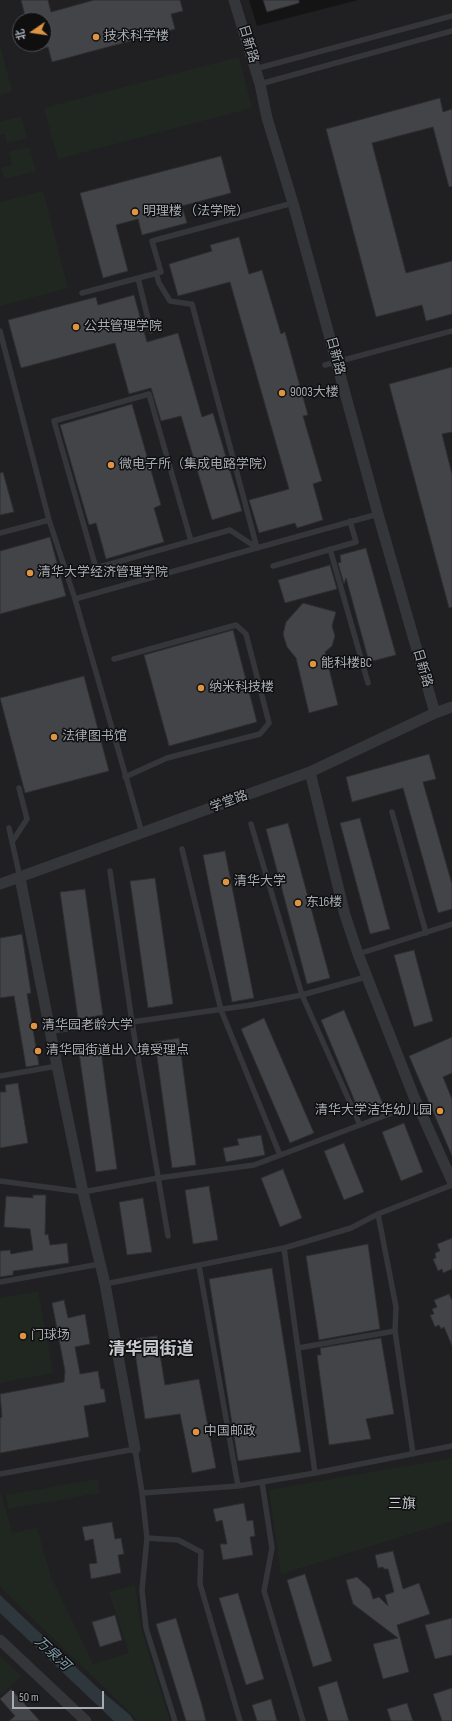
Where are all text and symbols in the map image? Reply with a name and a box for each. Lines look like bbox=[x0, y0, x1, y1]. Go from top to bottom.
north arrow bbox=[12, 12, 52, 52]
street label: 日新路 bbox=[235, 23, 261, 65]
text: 北 bbox=[13, 28, 28, 41]
place label: 技术科学楼 bbox=[104, 29, 169, 45]
marker: 技术科学楼 bbox=[91, 32, 101, 42]
place label: 明理楼 （法学院） bbox=[143, 204, 249, 220]
marker: 明理楼 （法学院） bbox=[130, 207, 140, 217]
place label: 公共管理学院 bbox=[84, 319, 162, 335]
marker: 公共管理学院 bbox=[71, 322, 81, 332]
street label: 日新路 bbox=[322, 335, 348, 377]
place label: 9003大楼 bbox=[290, 385, 339, 401]
marker: 9003大楼 bbox=[277, 388, 287, 398]
place label: 微电子所（集成电路学院） bbox=[119, 457, 275, 473]
marker: 微电子所（集成电路学院） bbox=[106, 460, 116, 470]
place label: 清华大学经济管理学院 bbox=[38, 565, 168, 581]
marker: 清华大学经济管理学院 bbox=[25, 568, 35, 578]
street label: 日新路 bbox=[409, 647, 435, 689]
place label: 能科楼BC bbox=[321, 656, 372, 672]
marker: 能科楼BC bbox=[308, 659, 318, 669]
place label: 纳米科技楼 bbox=[209, 680, 274, 696]
marker: 纳米科技楼 bbox=[196, 683, 206, 693]
place label: 法律图书馆 bbox=[62, 729, 127, 745]
marker: 法律图书馆 bbox=[49, 732, 59, 742]
street label: 学堂路 bbox=[208, 788, 250, 816]
place label: 清华大学 bbox=[234, 874, 286, 890]
marker: 清华大学 bbox=[221, 877, 231, 887]
place label: 东16楼 bbox=[306, 895, 342, 911]
marker: 东16楼 bbox=[293, 898, 303, 908]
place label: 清华园老龄大学 bbox=[42, 1018, 133, 1034]
marker: 清华园老龄大学 bbox=[29, 1021, 39, 1031]
place label: 清华园街道出入境受理点 bbox=[46, 1043, 189, 1059]
marker: 清华园街道出入境受理点 bbox=[33, 1046, 43, 1056]
place label: 清华大学洁华幼儿园 bbox=[315, 1103, 432, 1119]
marker: 清华大学洁华幼儿园 bbox=[435, 1106, 445, 1116]
place label: 门球场 bbox=[31, 1328, 70, 1344]
marker: 门球场 bbox=[18, 1331, 28, 1341]
district label: 清华园街道 bbox=[109, 1340, 193, 1360]
place label: 中国邮政 bbox=[204, 1424, 256, 1440]
marker: 中国邮政 bbox=[191, 1427, 201, 1437]
district label: 三旗 bbox=[388, 1496, 416, 1512]
water label: 万泉河 bbox=[31, 1634, 73, 1674]
scale bar bbox=[14, 1683, 106, 1709]
text: 50 m bbox=[19, 1690, 39, 1705]

